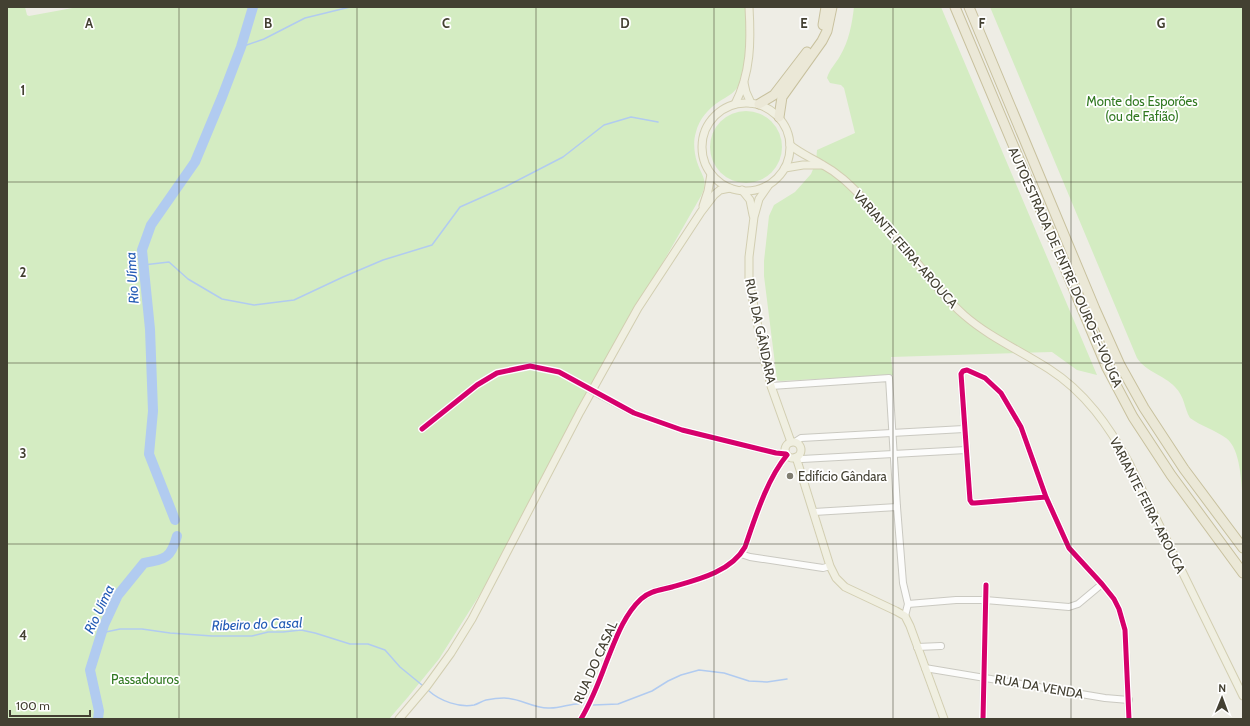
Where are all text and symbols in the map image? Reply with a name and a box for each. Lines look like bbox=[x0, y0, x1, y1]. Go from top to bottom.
text: A bbox=[85, 15, 94, 31]
text: B bbox=[264, 15, 272, 31]
text: C bbox=[442, 15, 450, 31]
text: D bbox=[620, 15, 630, 31]
text: E bbox=[800, 15, 808, 31]
text: F bbox=[979, 15, 986, 31]
text: G bbox=[1157, 15, 1166, 31]
text: 1 bbox=[21, 82, 25, 98]
park label: Monte dos Esporões (ou de Fafião) bbox=[1086, 93, 1198, 124]
street label: AUTOESTRADA DE ENTRE DOURO-E-VOUGA bbox=[1006, 145, 1126, 389]
street label: VARIANTE FEIRA-AROUCA bbox=[851, 187, 961, 311]
water label: Rio Uíma bbox=[121, 252, 143, 304]
text: 2 bbox=[20, 264, 27, 280]
street label: RUA DA GÂNDARA bbox=[742, 277, 780, 385]
street label: VARIANTE FEIRA-AROUCA bbox=[1107, 434, 1189, 576]
text: 3 bbox=[19, 445, 27, 461]
place label: Edifício Gândara bbox=[798, 468, 887, 484]
marker: Edifício Gândara bbox=[785, 471, 795, 481]
water label: Rio Uíma bbox=[80, 582, 118, 636]
water label: Ribeiro do Casal bbox=[211, 613, 303, 635]
street label: RUA DO CASAL bbox=[570, 618, 621, 706]
text: 4 bbox=[19, 627, 27, 643]
street label: RUA DA VENDA bbox=[993, 670, 1085, 702]
park label: Passadouros bbox=[111, 671, 180, 687]
north arrow bbox=[1202, 678, 1242, 718]
text: N bbox=[1218, 681, 1226, 695]
scale bar bbox=[10, 692, 90, 718]
text: 100 m bbox=[16, 698, 50, 713]

